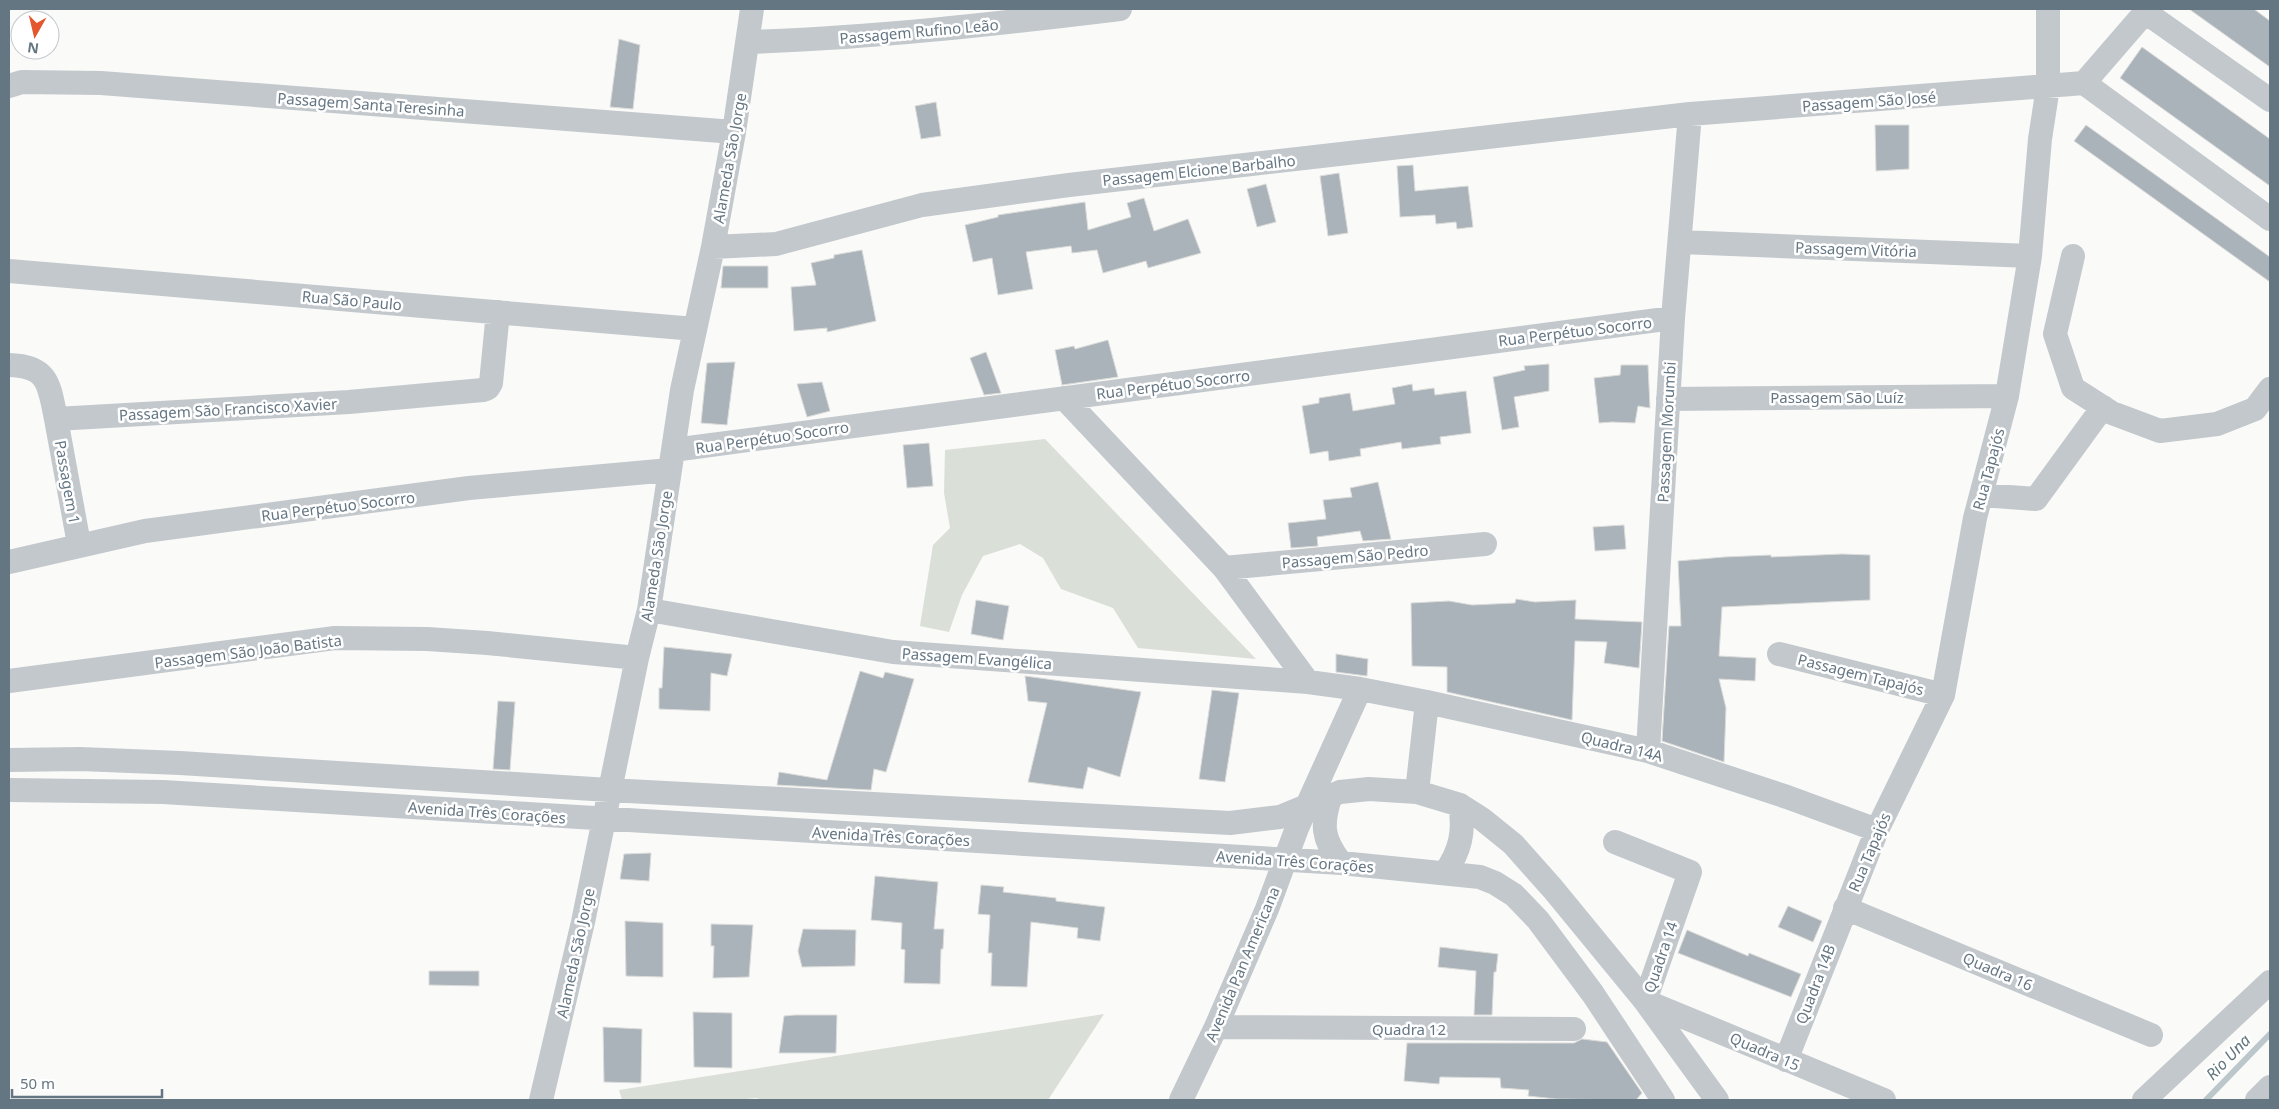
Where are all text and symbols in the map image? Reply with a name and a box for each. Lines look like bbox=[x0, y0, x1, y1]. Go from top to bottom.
north arrow bbox=[10, 10, 60, 60]
street label: Passagem Rufino Leão bbox=[839, 14, 999, 48]
text: N bbox=[26, 38, 40, 59]
street label: Passagem São José bbox=[1801, 86, 1937, 116]
street label: Passagem Santa Teresinha bbox=[277, 87, 465, 121]
street label: Alameda São Jorge bbox=[708, 91, 750, 225]
street label: Passagem Elcione Barbalho bbox=[1101, 150, 1297, 190]
street label: Passagem Vitória bbox=[1795, 237, 1917, 261]
street label: Rua São Paulo bbox=[301, 286, 403, 314]
street label: Rua Perpétuo Socorro bbox=[1497, 312, 1653, 350]
street label: Passagem Morumbi bbox=[1652, 361, 1680, 503]
street label: Rua Perpétuo Socorro bbox=[1095, 365, 1251, 403]
street label: Passagem São Luíz bbox=[1770, 387, 1904, 407]
street label: Passagem São Francisco Xavier bbox=[118, 393, 338, 425]
street label: Rua Perpétuo Socorro bbox=[694, 416, 850, 458]
street label: Rua Tapajós bbox=[1967, 426, 2009, 512]
street label: Passagem 1 bbox=[51, 439, 85, 525]
street label: Rua Perpétuo Socorro bbox=[260, 487, 416, 525]
street label: Alameda São Jorge bbox=[636, 489, 676, 623]
street label: Passagem São Pedro bbox=[1281, 540, 1429, 572]
street label: Passagem São João Batista bbox=[153, 630, 343, 672]
street label: Passagem Evangélica bbox=[901, 643, 1053, 673]
street label: Passagem Tapajós bbox=[1796, 649, 1926, 699]
street label: Quadra 14A bbox=[1579, 726, 1665, 766]
street label: Avenida Três Corações bbox=[407, 797, 567, 827]
street label: Rua Tapajós bbox=[1843, 809, 1895, 895]
street label: Avenida Três Corações bbox=[811, 822, 971, 850]
street label: Avenida Três Corações bbox=[1215, 846, 1375, 876]
street label: Avenida Pan Americana bbox=[1200, 883, 1284, 1045]
street label: Alameda São Jorge bbox=[551, 886, 599, 1020]
street label: Quadra 14 bbox=[1638, 918, 1682, 995]
street label: Quadra 14B bbox=[1791, 941, 1839, 1027]
street label: Quadra 16 bbox=[1960, 947, 2036, 995]
street label: Quadra 12 bbox=[1372, 1019, 1446, 1039]
street label: Quadra 15 bbox=[1727, 1027, 1803, 1075]
water label: Rio Una bbox=[2201, 1029, 2255, 1085]
scale bar bbox=[12, 1066, 162, 1098]
text: 50 m bbox=[20, 1073, 55, 1093]

